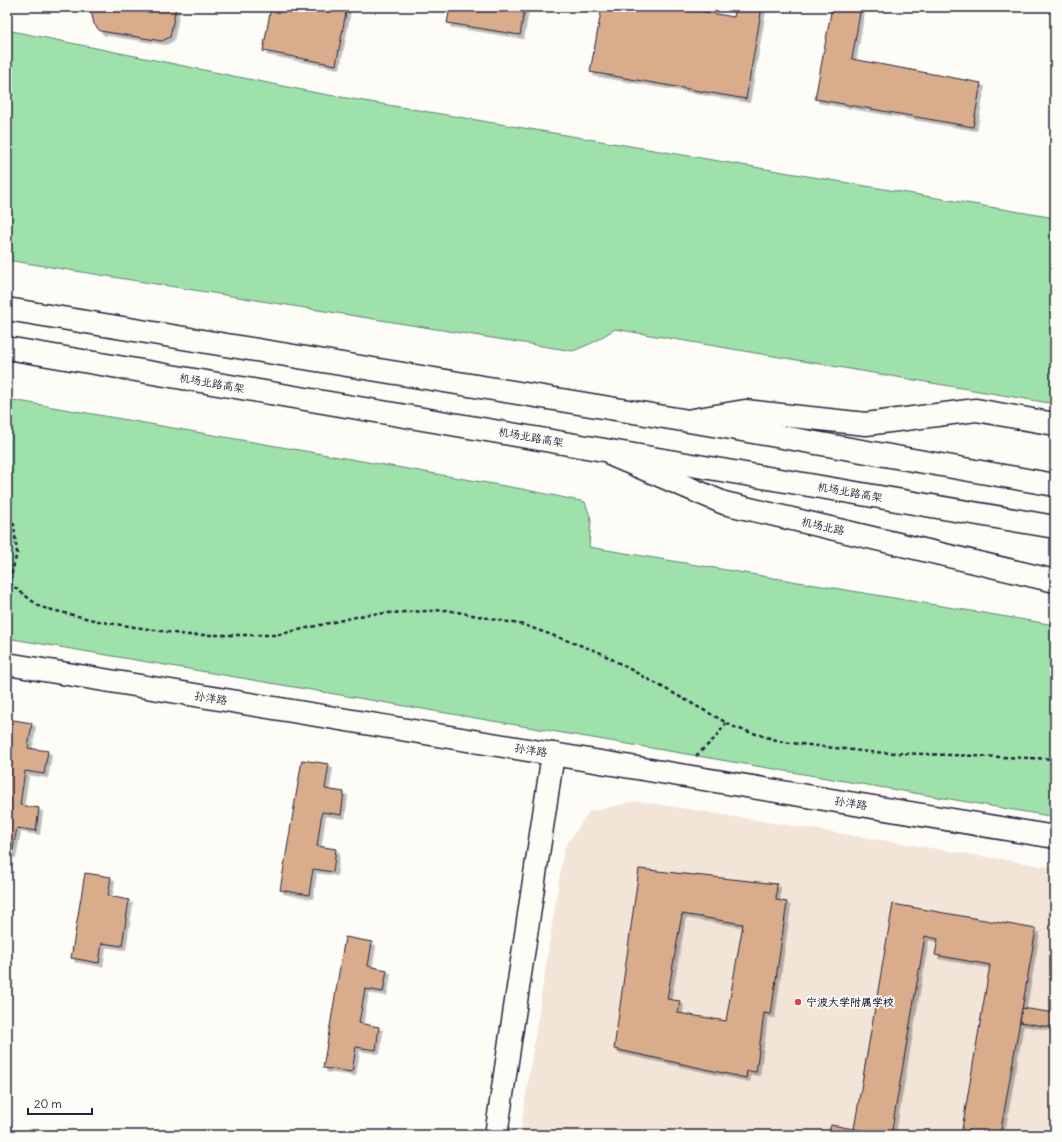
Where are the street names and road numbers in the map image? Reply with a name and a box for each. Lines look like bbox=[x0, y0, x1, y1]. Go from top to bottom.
street label: 机场北路高架 bbox=[178, 370, 246, 396]
street label: 机场北路高架 bbox=[497, 424, 565, 450]
street label: 机场北路高架 bbox=[816, 479, 884, 505]
street label: 机场北路 bbox=[800, 514, 846, 538]
street label: 孙洋路 bbox=[194, 689, 228, 707]
street label: 孙洋路 bbox=[514, 741, 548, 759]
street label: 孙洋路 bbox=[834, 794, 868, 812]

